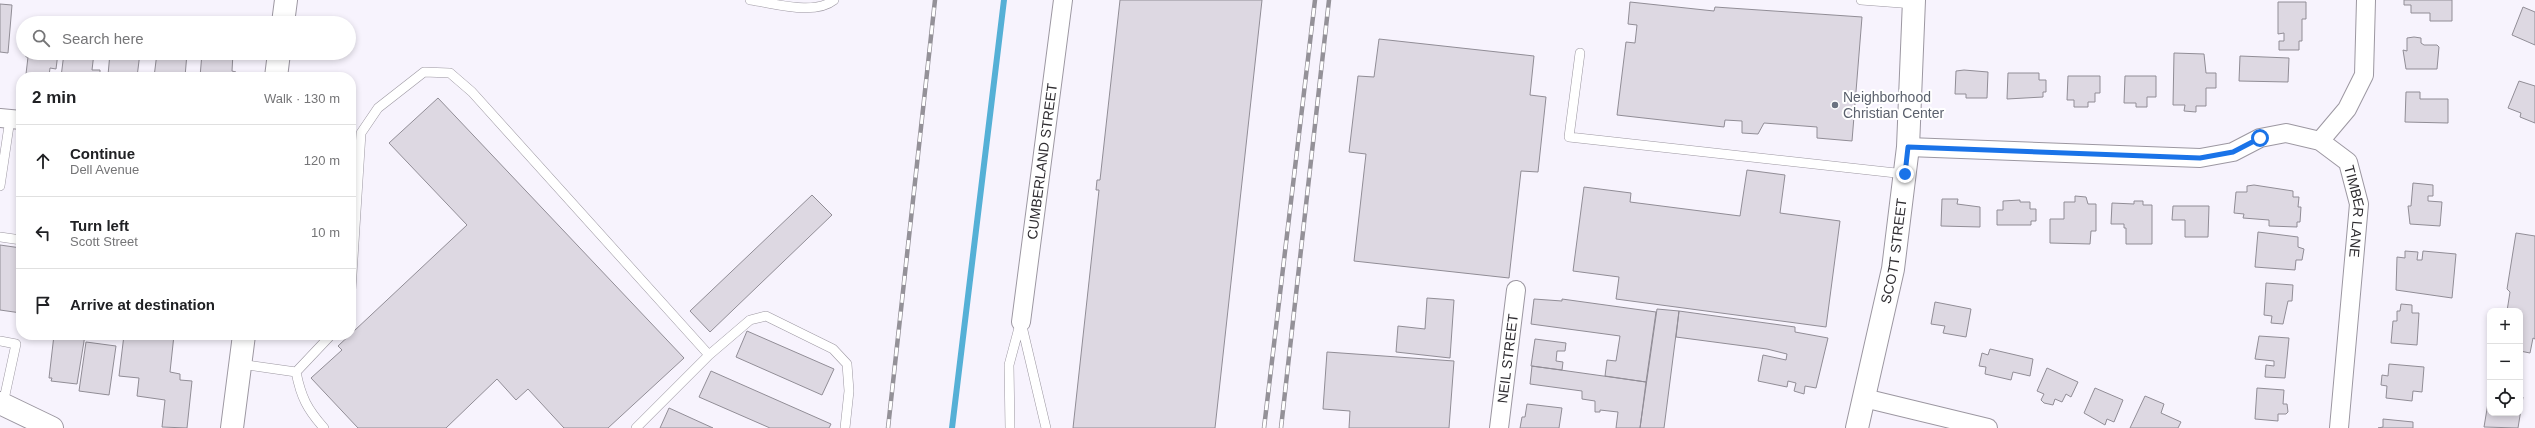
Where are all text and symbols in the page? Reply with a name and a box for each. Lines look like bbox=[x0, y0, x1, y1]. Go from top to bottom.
search box bbox=[16, 16, 356, 60]
icon: search bbox=[30, 27, 52, 49]
text: Search here bbox=[62, 30, 144, 47]
street label: CUMBERLAND STREET bbox=[1024, 82, 1060, 240]
text: 2 min bbox=[32, 88, 76, 107]
place label: Neighborhood Christian Center bbox=[1843, 89, 1944, 121]
text: Walk · 130 m bbox=[264, 91, 340, 106]
marker: Neighborhood Christian Center bbox=[1830, 100, 1840, 110]
route start bbox=[2251, 129, 2269, 147]
text: Continue bbox=[70, 145, 135, 162]
icon: ahead bbox=[32, 150, 54, 172]
text: 120 m bbox=[304, 153, 340, 168]
text: Dell Avenue bbox=[70, 162, 139, 177]
street label: TIMBER LANE bbox=[2341, 164, 2368, 258]
route end bbox=[1896, 165, 1914, 183]
street label: SCOTT STREET bbox=[1877, 197, 1910, 305]
text: Turn left bbox=[70, 217, 129, 234]
icon: left bbox=[32, 222, 54, 244]
text: 10 m bbox=[311, 225, 340, 240]
text: Scott Street bbox=[70, 234, 138, 249]
icon: arrive bbox=[32, 294, 54, 316]
text: Arrive at destination bbox=[70, 296, 215, 313]
map controls bbox=[2487, 308, 2523, 416]
button: + bbox=[2487, 308, 2523, 344]
street label: NEIL STREET bbox=[1494, 313, 1521, 404]
button: − bbox=[2487, 344, 2523, 380]
button: locate bbox=[2487, 380, 2523, 416]

